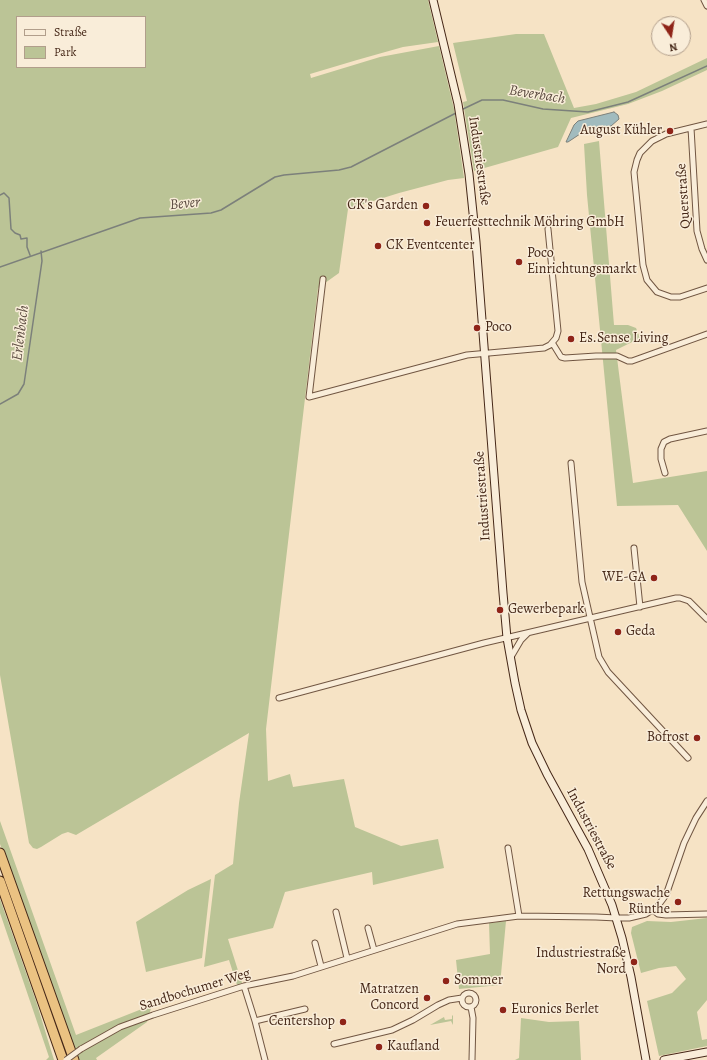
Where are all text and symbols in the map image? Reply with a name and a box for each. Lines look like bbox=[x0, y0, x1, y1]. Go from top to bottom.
legend bbox=[16, 16, 146, 68]
north arrow bbox=[651, 16, 691, 56]
text: Straße bbox=[54, 24, 87, 40]
text: N bbox=[668, 39, 679, 55]
text: Park bbox=[54, 44, 77, 60]
water label: Beverbach bbox=[508, 82, 566, 108]
street label: Industriestraße bbox=[464, 115, 494, 207]
place label: August Kühler bbox=[580, 123, 662, 139]
marker: August Kühler bbox=[665, 126, 675, 136]
street label: Querstraße bbox=[673, 163, 695, 229]
water label: Bever bbox=[169, 193, 201, 215]
place label: CK's Garden bbox=[347, 198, 418, 214]
marker: CK's Garden bbox=[421, 201, 431, 211]
place label: Feuerfesttechnik Möhring GmbH bbox=[435, 215, 624, 231]
marker: Feuerfesttechnik Möhring GmbH bbox=[422, 218, 432, 228]
place label: CK Eventcenter bbox=[386, 238, 475, 254]
marker: CK Eventcenter bbox=[373, 241, 383, 251]
place label: Poco Einrichtungsmarkt bbox=[527, 246, 637, 278]
marker: Poco Einrichtungsmarkt bbox=[514, 257, 524, 267]
water label: Erlenbach bbox=[9, 304, 33, 362]
place label: Poco bbox=[485, 320, 512, 336]
marker: Poco bbox=[472, 323, 482, 333]
place label: Es.Sense Living bbox=[579, 331, 669, 347]
marker: Es.Sense Living bbox=[566, 334, 576, 344]
street label: Industriestraße bbox=[471, 450, 495, 542]
place label: WE-GA bbox=[602, 570, 646, 586]
marker: WE-GA bbox=[649, 573, 659, 583]
place label: Gewerbepark bbox=[508, 602, 584, 618]
marker: Gewerbepark bbox=[495, 605, 505, 615]
place label: Geda bbox=[626, 624, 655, 640]
marker: Geda bbox=[613, 627, 623, 637]
place label: Bofrost bbox=[647, 730, 689, 746]
marker: Bofrost bbox=[692, 733, 702, 743]
street label: Industriestraße bbox=[562, 785, 620, 873]
place label: Rettungswache Rünthe bbox=[583, 886, 670, 918]
marker: Rettungswache Rünthe bbox=[673, 897, 683, 907]
place label: Industriestraße Nord bbox=[536, 946, 626, 978]
marker: Industriestraße Nord bbox=[629, 957, 639, 967]
street label: Sandbochumer Weg bbox=[137, 965, 253, 1015]
place label: Sommer bbox=[454, 973, 503, 989]
marker: Sommer bbox=[441, 976, 451, 986]
place label: Matratzen Concord bbox=[359, 982, 419, 1014]
marker: Matratzen Concord bbox=[422, 993, 432, 1003]
place label: Euronics Berlet bbox=[511, 1002, 599, 1018]
marker: Euronics Berlet bbox=[498, 1005, 508, 1015]
place label: Centershop bbox=[269, 1014, 335, 1030]
marker: Centershop bbox=[338, 1017, 348, 1027]
place label: Kaufland bbox=[387, 1039, 439, 1055]
marker: Kaufland bbox=[374, 1042, 384, 1052]

